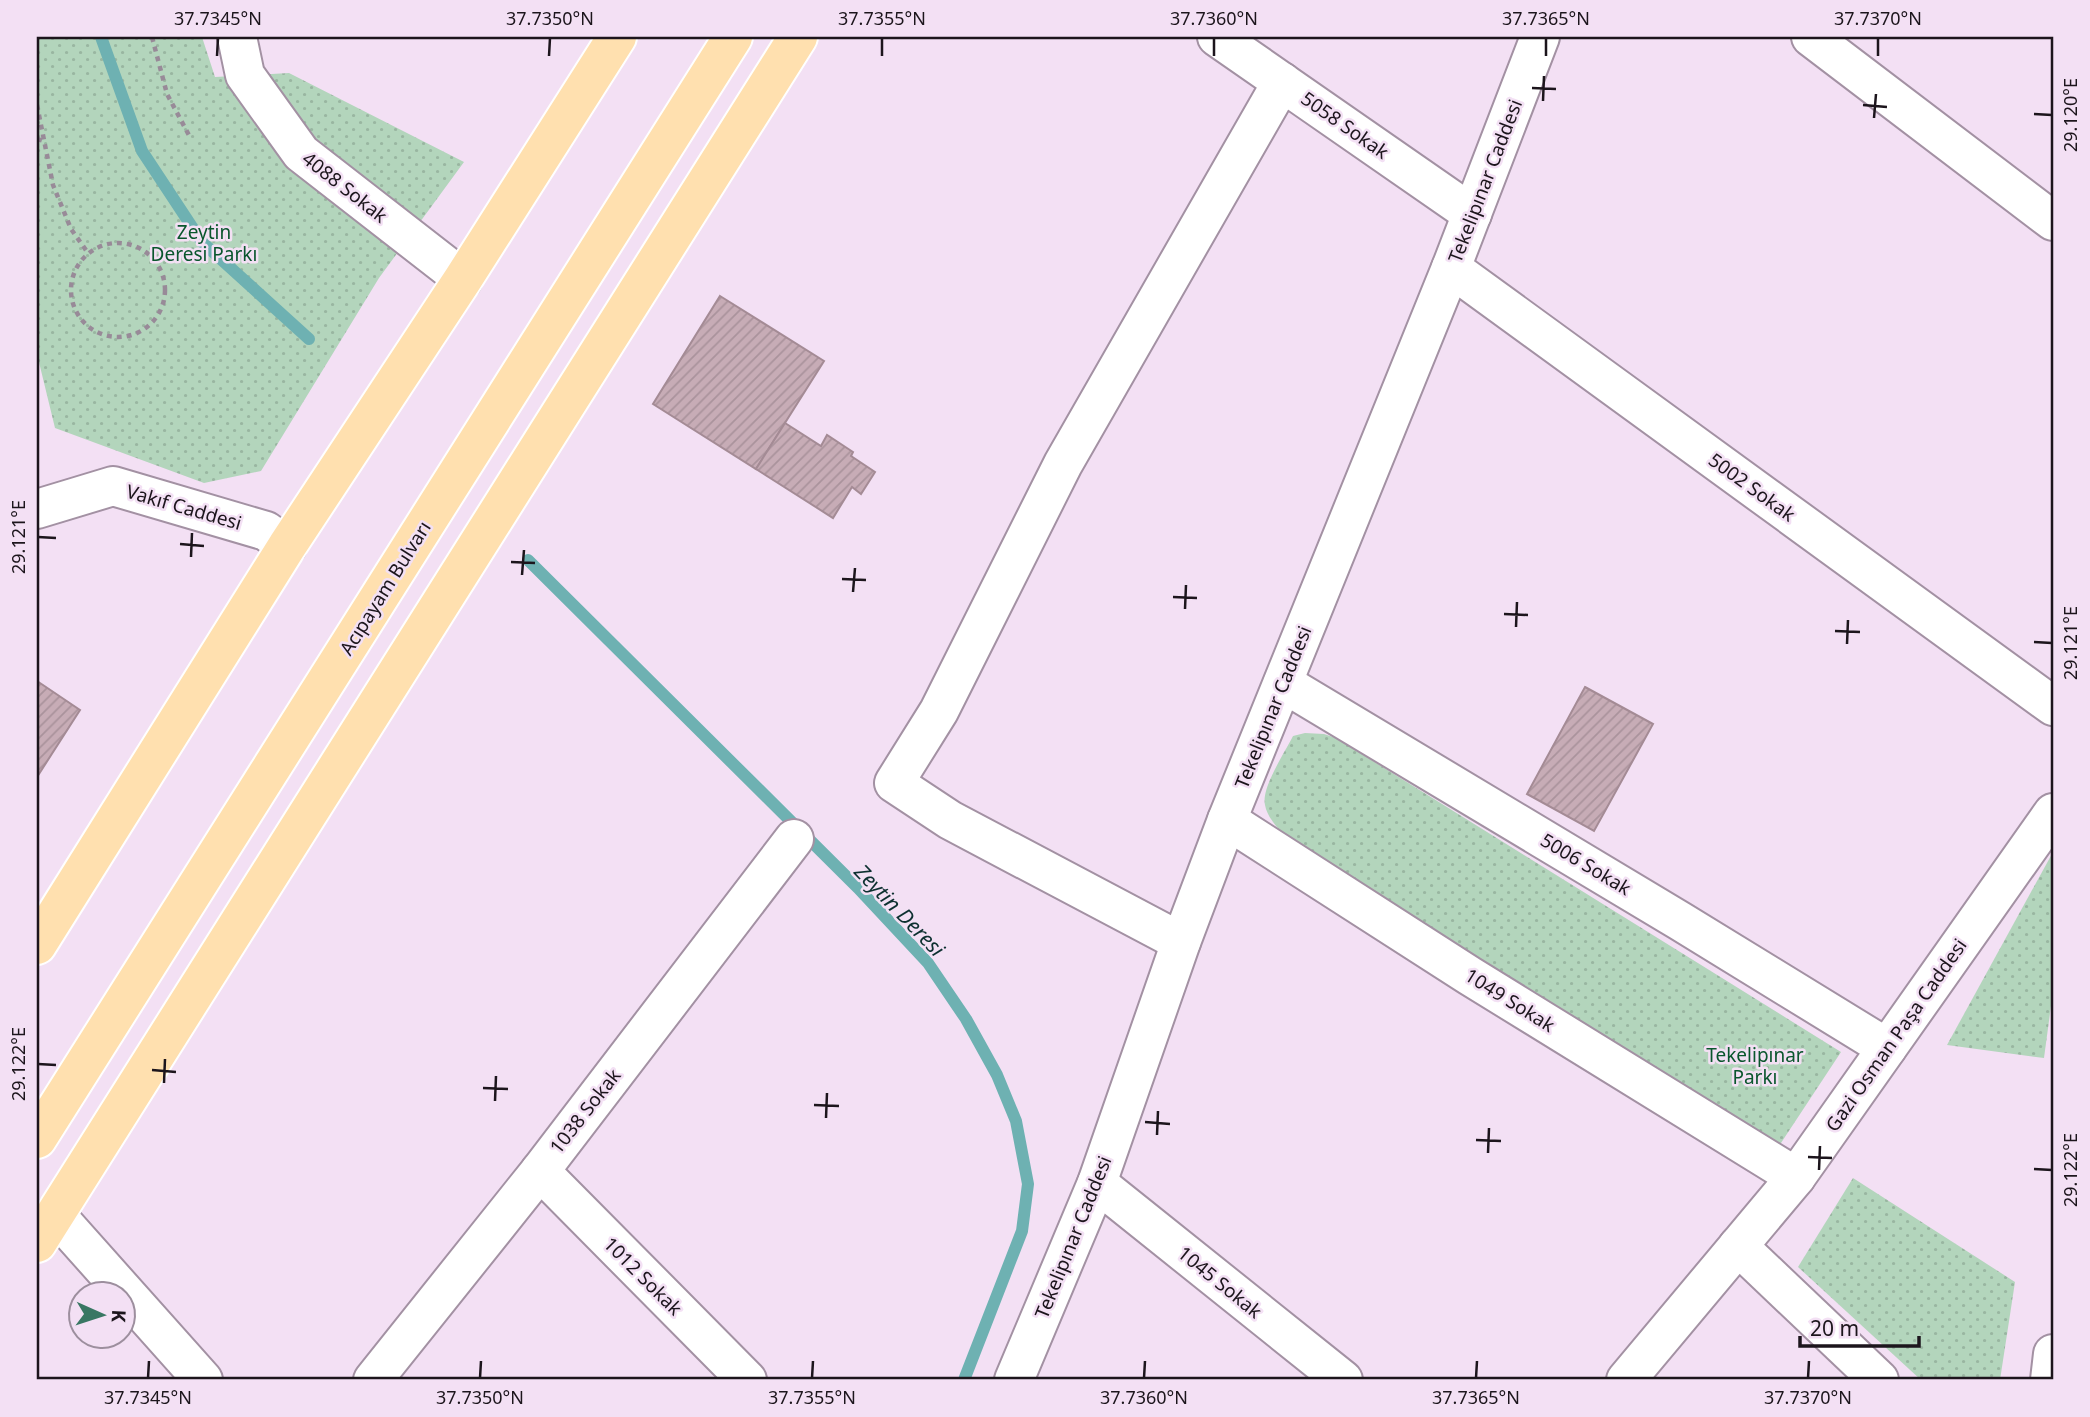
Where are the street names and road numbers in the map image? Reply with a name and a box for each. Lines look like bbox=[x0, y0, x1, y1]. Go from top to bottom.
street label: 5058 Sokak bbox=[1296, 85, 1394, 165]
street label: Tekelipınar Caddesi bbox=[1442, 96, 1528, 266]
street label: 4088 Sokak bbox=[297, 146, 393, 228]
street label: 5002 Sokak bbox=[1703, 447, 1801, 527]
street label: Vakıf Caddesi bbox=[123, 478, 245, 536]
street label: Acıpayam Bulvarı bbox=[333, 516, 437, 660]
street label: Tekelipınar Caddesi bbox=[1229, 622, 1317, 792]
street label: 5006 Sokak bbox=[1536, 827, 1636, 901]
street label: Gazi Osman Paşa Caddesi bbox=[1819, 933, 1973, 1137]
street label: 1049 Sokak bbox=[1460, 962, 1560, 1038]
street label: 1038 Sokak bbox=[544, 1063, 626, 1159]
street label: Tekelipınar Caddesi bbox=[1029, 1152, 1117, 1322]
street label: 1012 Sokak bbox=[598, 1231, 688, 1321]
street label: 1045 Sokak bbox=[1172, 1240, 1268, 1324]

